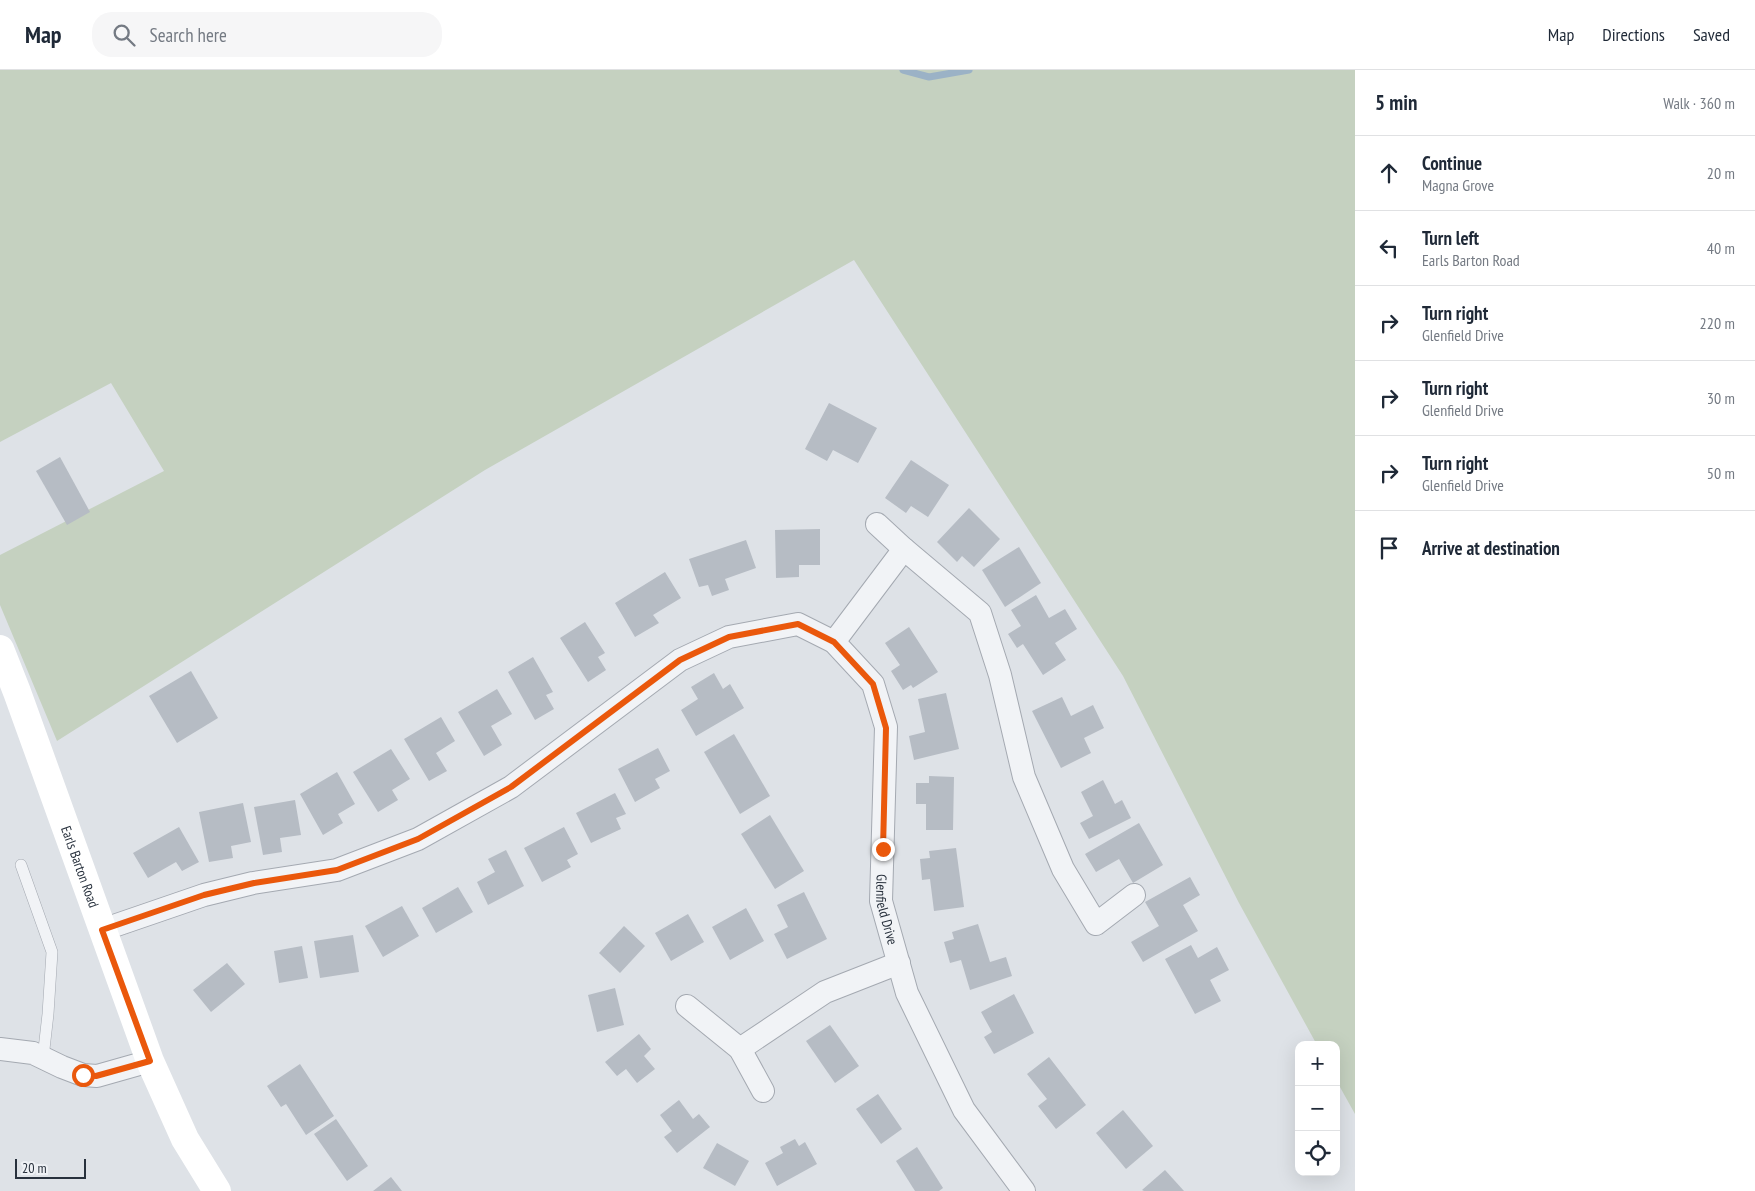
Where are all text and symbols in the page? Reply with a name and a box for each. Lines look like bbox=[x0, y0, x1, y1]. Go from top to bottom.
search box bbox=[92, 12, 442, 57]
text: Map bbox=[25, 19, 62, 50]
icon: search bbox=[110, 21, 138, 49]
text: Search here bbox=[150, 23, 227, 47]
text: Map bbox=[1548, 23, 1574, 46]
text: Directions bbox=[1602, 23, 1665, 46]
text: Saved bbox=[1693, 23, 1730, 46]
text: 5 min bbox=[1375, 89, 1417, 116]
text: Walk · 360 m bbox=[1663, 93, 1735, 113]
text: Continue bbox=[1422, 151, 1482, 175]
icon: ahead bbox=[1375, 159, 1403, 187]
text: 20 m bbox=[1707, 163, 1735, 183]
text: Magna Grove bbox=[1422, 175, 1494, 195]
text: Turn left bbox=[1422, 226, 1479, 250]
icon: left bbox=[1375, 234, 1403, 262]
text: 40 m bbox=[1707, 238, 1735, 258]
text: Earls Barton Road bbox=[1422, 250, 1520, 270]
text: Turn right bbox=[1422, 301, 1488, 325]
icon: right bbox=[1375, 309, 1403, 337]
text: 220 m bbox=[1700, 313, 1735, 333]
text: Glenfield Drive bbox=[1422, 325, 1504, 345]
text: Turn right bbox=[1422, 376, 1488, 400]
icon: right bbox=[1375, 384, 1403, 412]
text: 30 m bbox=[1707, 388, 1735, 408]
text: Glenfield Drive bbox=[1422, 400, 1504, 420]
text: Turn right bbox=[1422, 451, 1488, 475]
icon: right bbox=[1375, 459, 1403, 487]
text: 50 m bbox=[1707, 463, 1735, 483]
text: Glenfield Drive bbox=[1422, 475, 1504, 495]
icon: arrive bbox=[1375, 534, 1403, 562]
text: Arrive at destination bbox=[1422, 536, 1560, 560]
street label: Earls Barton Road bbox=[57, 823, 103, 910]
route end bbox=[872, 838, 895, 861]
street label: Glenfield Drive bbox=[872, 874, 902, 947]
map controls bbox=[1295, 1041, 1340, 1176]
button: + bbox=[1295, 1041, 1340, 1086]
route start bbox=[72, 1064, 95, 1087]
button: − bbox=[1295, 1086, 1340, 1131]
button: locate bbox=[1295, 1131, 1340, 1176]
scale bar bbox=[15, 1156, 86, 1179]
text: 20 m bbox=[22, 1159, 47, 1177]

